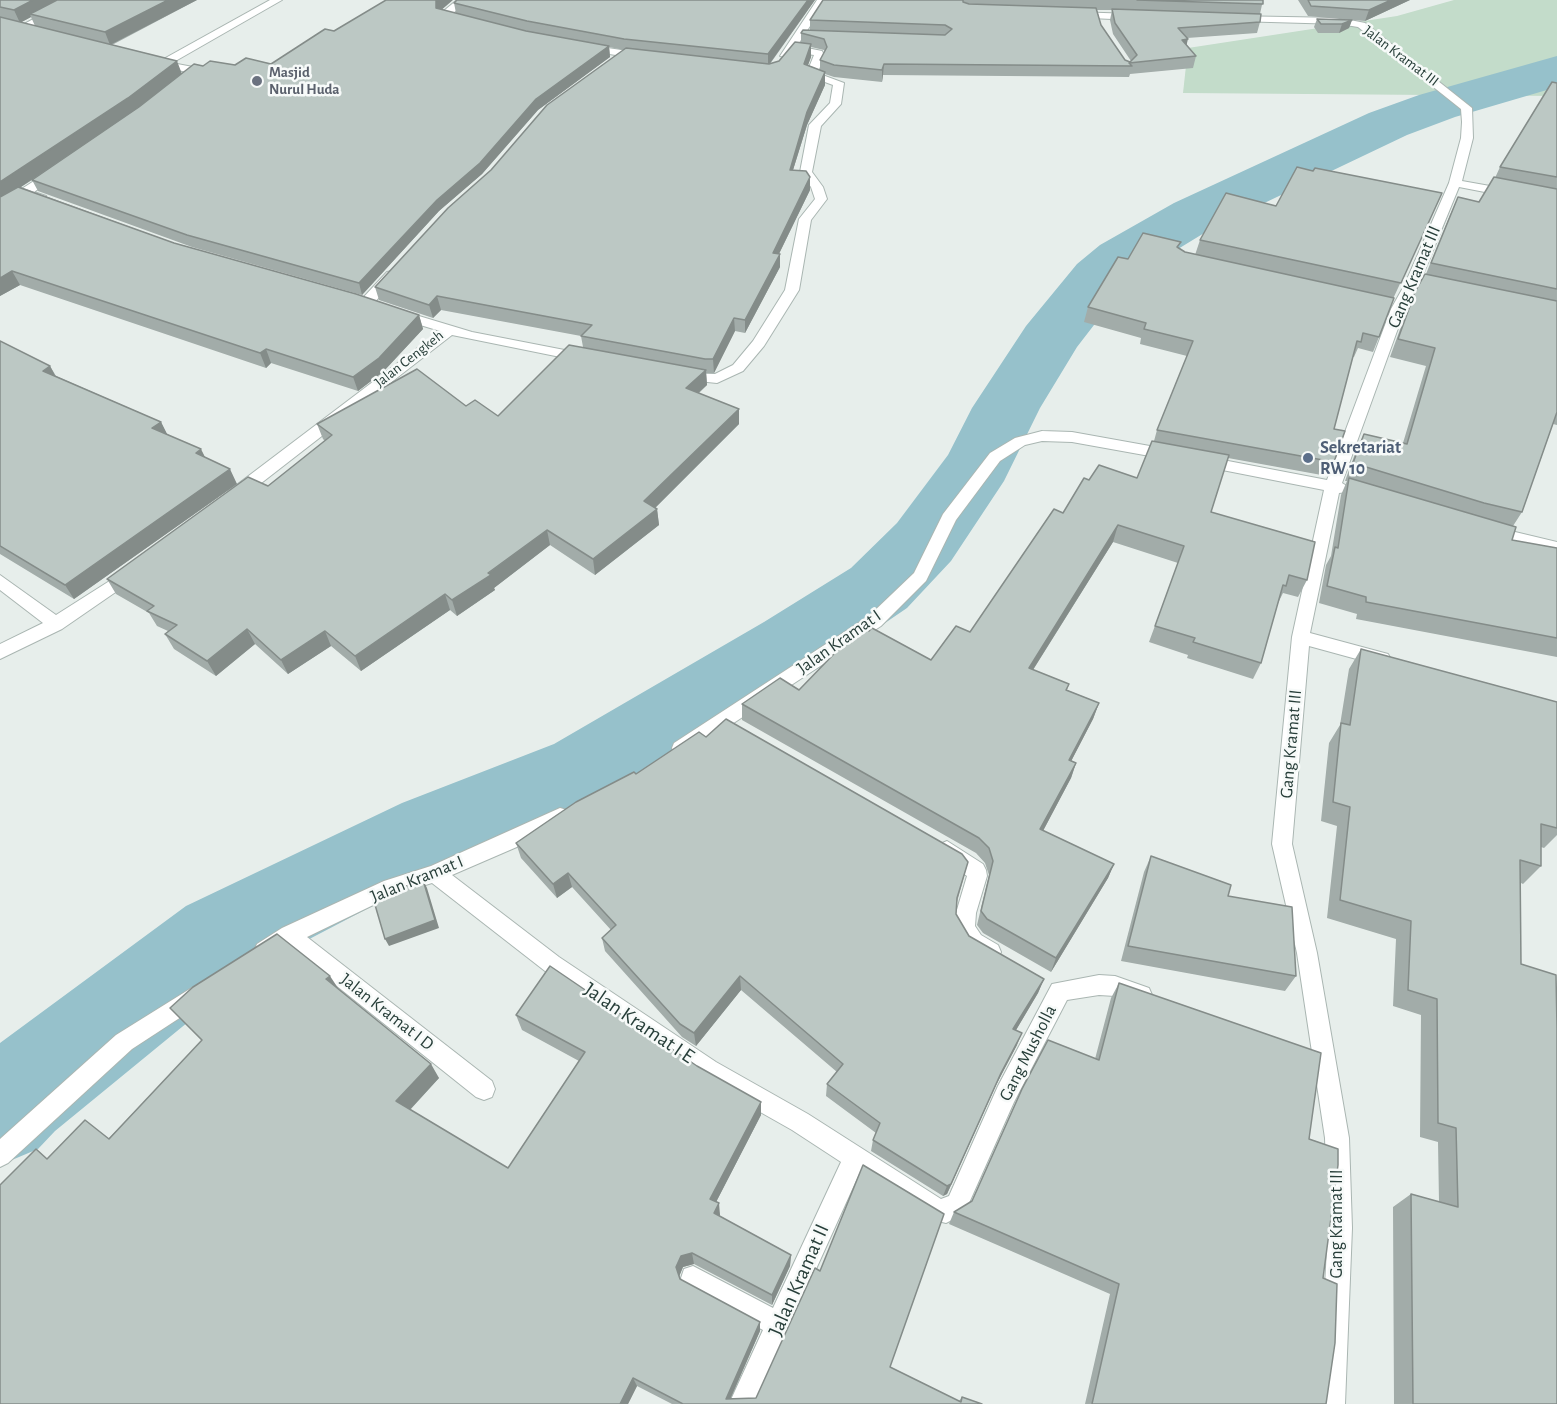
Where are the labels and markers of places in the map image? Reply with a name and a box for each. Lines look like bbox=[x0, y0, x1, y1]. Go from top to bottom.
place label: Masjid Nurul Huda bbox=[269, 63, 340, 98]
marker: Masjid Nurul Huda bbox=[250, 74, 264, 88]
place label: Sekretariat RW 10 bbox=[1320, 437, 1401, 480]
marker: Sekretariat RW 10 bbox=[1301, 451, 1315, 465]

